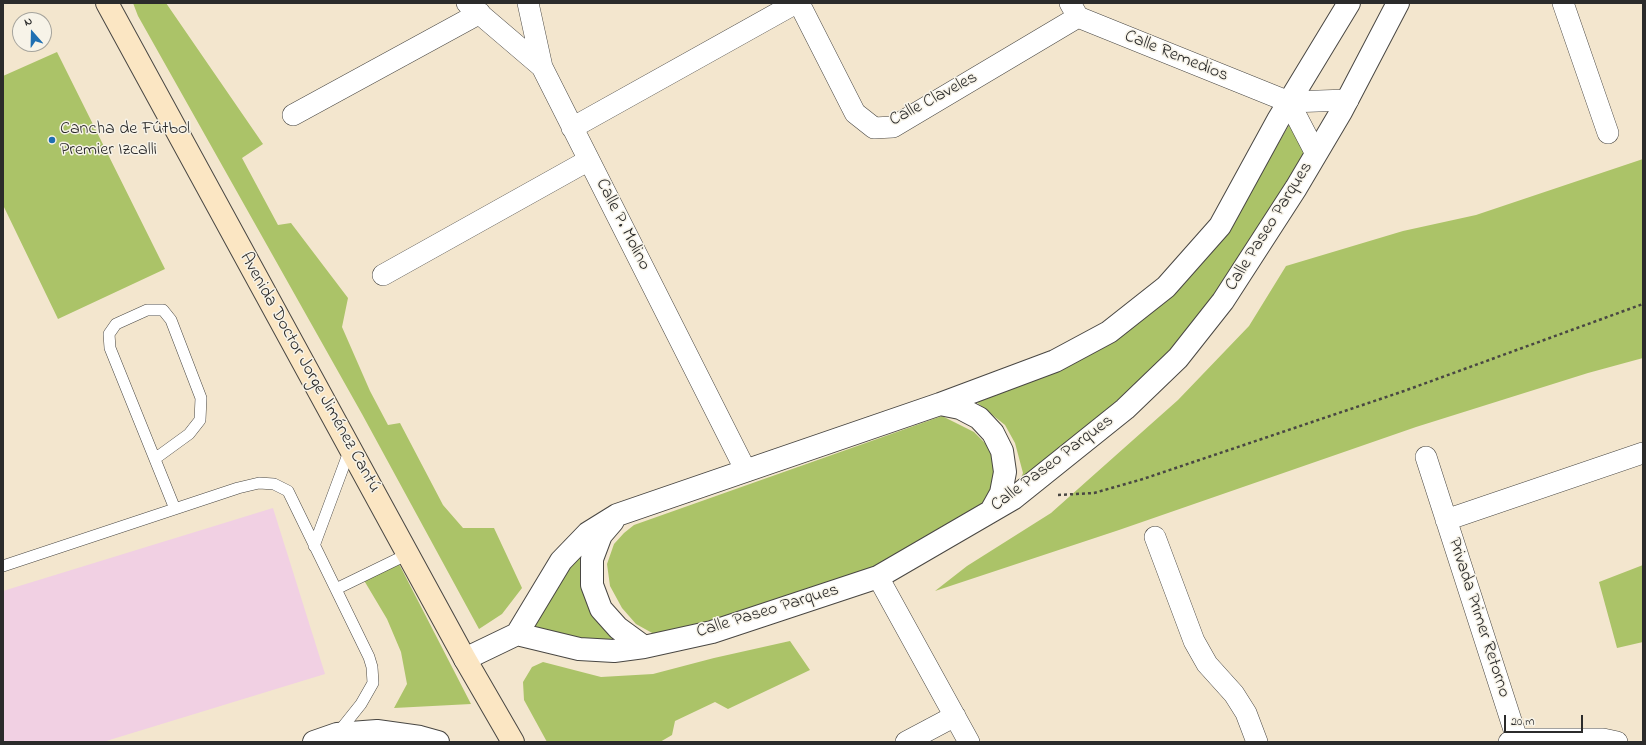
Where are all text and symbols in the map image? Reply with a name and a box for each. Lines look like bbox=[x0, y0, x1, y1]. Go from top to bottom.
north arrow bbox=[12, 12, 52, 52]
text: N bbox=[22, 13, 34, 30]
street label: Calle Remedios bbox=[1121, 26, 1231, 88]
street label: Calle Claveles bbox=[886, 68, 982, 132]
place label: Cancha de Fútbol Premier Izcalli bbox=[60, 119, 190, 162]
marker: Cancha de Fútbol Premier Izcalli bbox=[47, 135, 57, 145]
street label: Calle Paseo Parques bbox=[1222, 159, 1318, 295]
street label: Calle P. Molino bbox=[590, 176, 654, 274]
street label: Avenida Doctor Jorge Jiménez Cantú bbox=[234, 249, 384, 497]
street label: Calle Paseo Parques bbox=[987, 411, 1119, 517]
street label: Privada Primer Retorno bbox=[1442, 535, 1514, 701]
street label: Calle Paseo Parques bbox=[694, 580, 842, 644]
scale bar bbox=[1506, 707, 1585, 733]
text: 20 m bbox=[1511, 713, 1534, 731]

